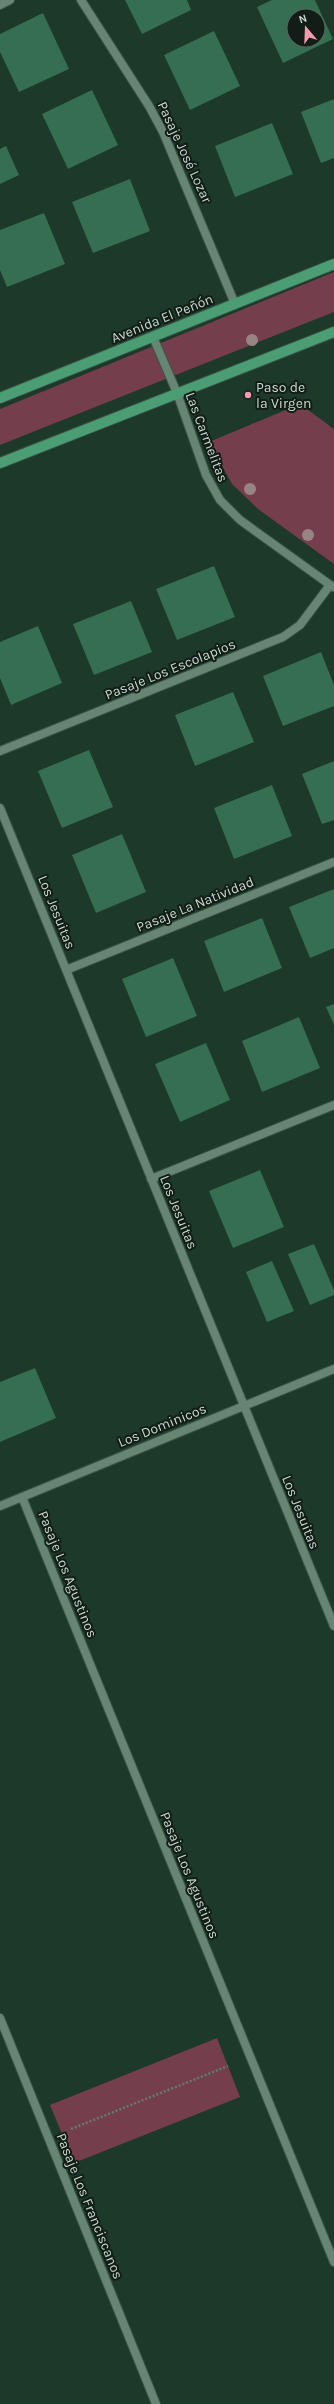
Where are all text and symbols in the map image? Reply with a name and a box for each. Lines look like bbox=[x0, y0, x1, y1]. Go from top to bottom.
north arrow bbox=[286, 8, 326, 48]
text: N bbox=[297, 12, 309, 26]
street label: Pasaje José Lozar bbox=[154, 99, 216, 207]
street label: Avenida El Peñón bbox=[109, 290, 216, 347]
place label: Paso de la Virgen bbox=[256, 379, 311, 412]
street label: Las Carmelitas bbox=[182, 390, 231, 485]
marker: Paso de la Virgen bbox=[243, 390, 253, 400]
street label: Pasaje Los Escolapios bbox=[102, 635, 238, 703]
street label: Los Jesuitas bbox=[34, 873, 79, 952]
street label: Pasaje La Natividad bbox=[134, 873, 256, 936]
street label: Los Jesuitas bbox=[156, 1173, 201, 1252]
street label: Los Dominicos bbox=[115, 1400, 209, 1451]
street label: Los Jesuitas bbox=[278, 1473, 323, 1552]
street label: Pasaje Los Agustinos bbox=[34, 1508, 101, 1640]
street label: Pasaje Los Agustinos bbox=[156, 1809, 223, 1941]
street label: Pasaje Los Franciscanos bbox=[52, 2131, 127, 2282]

